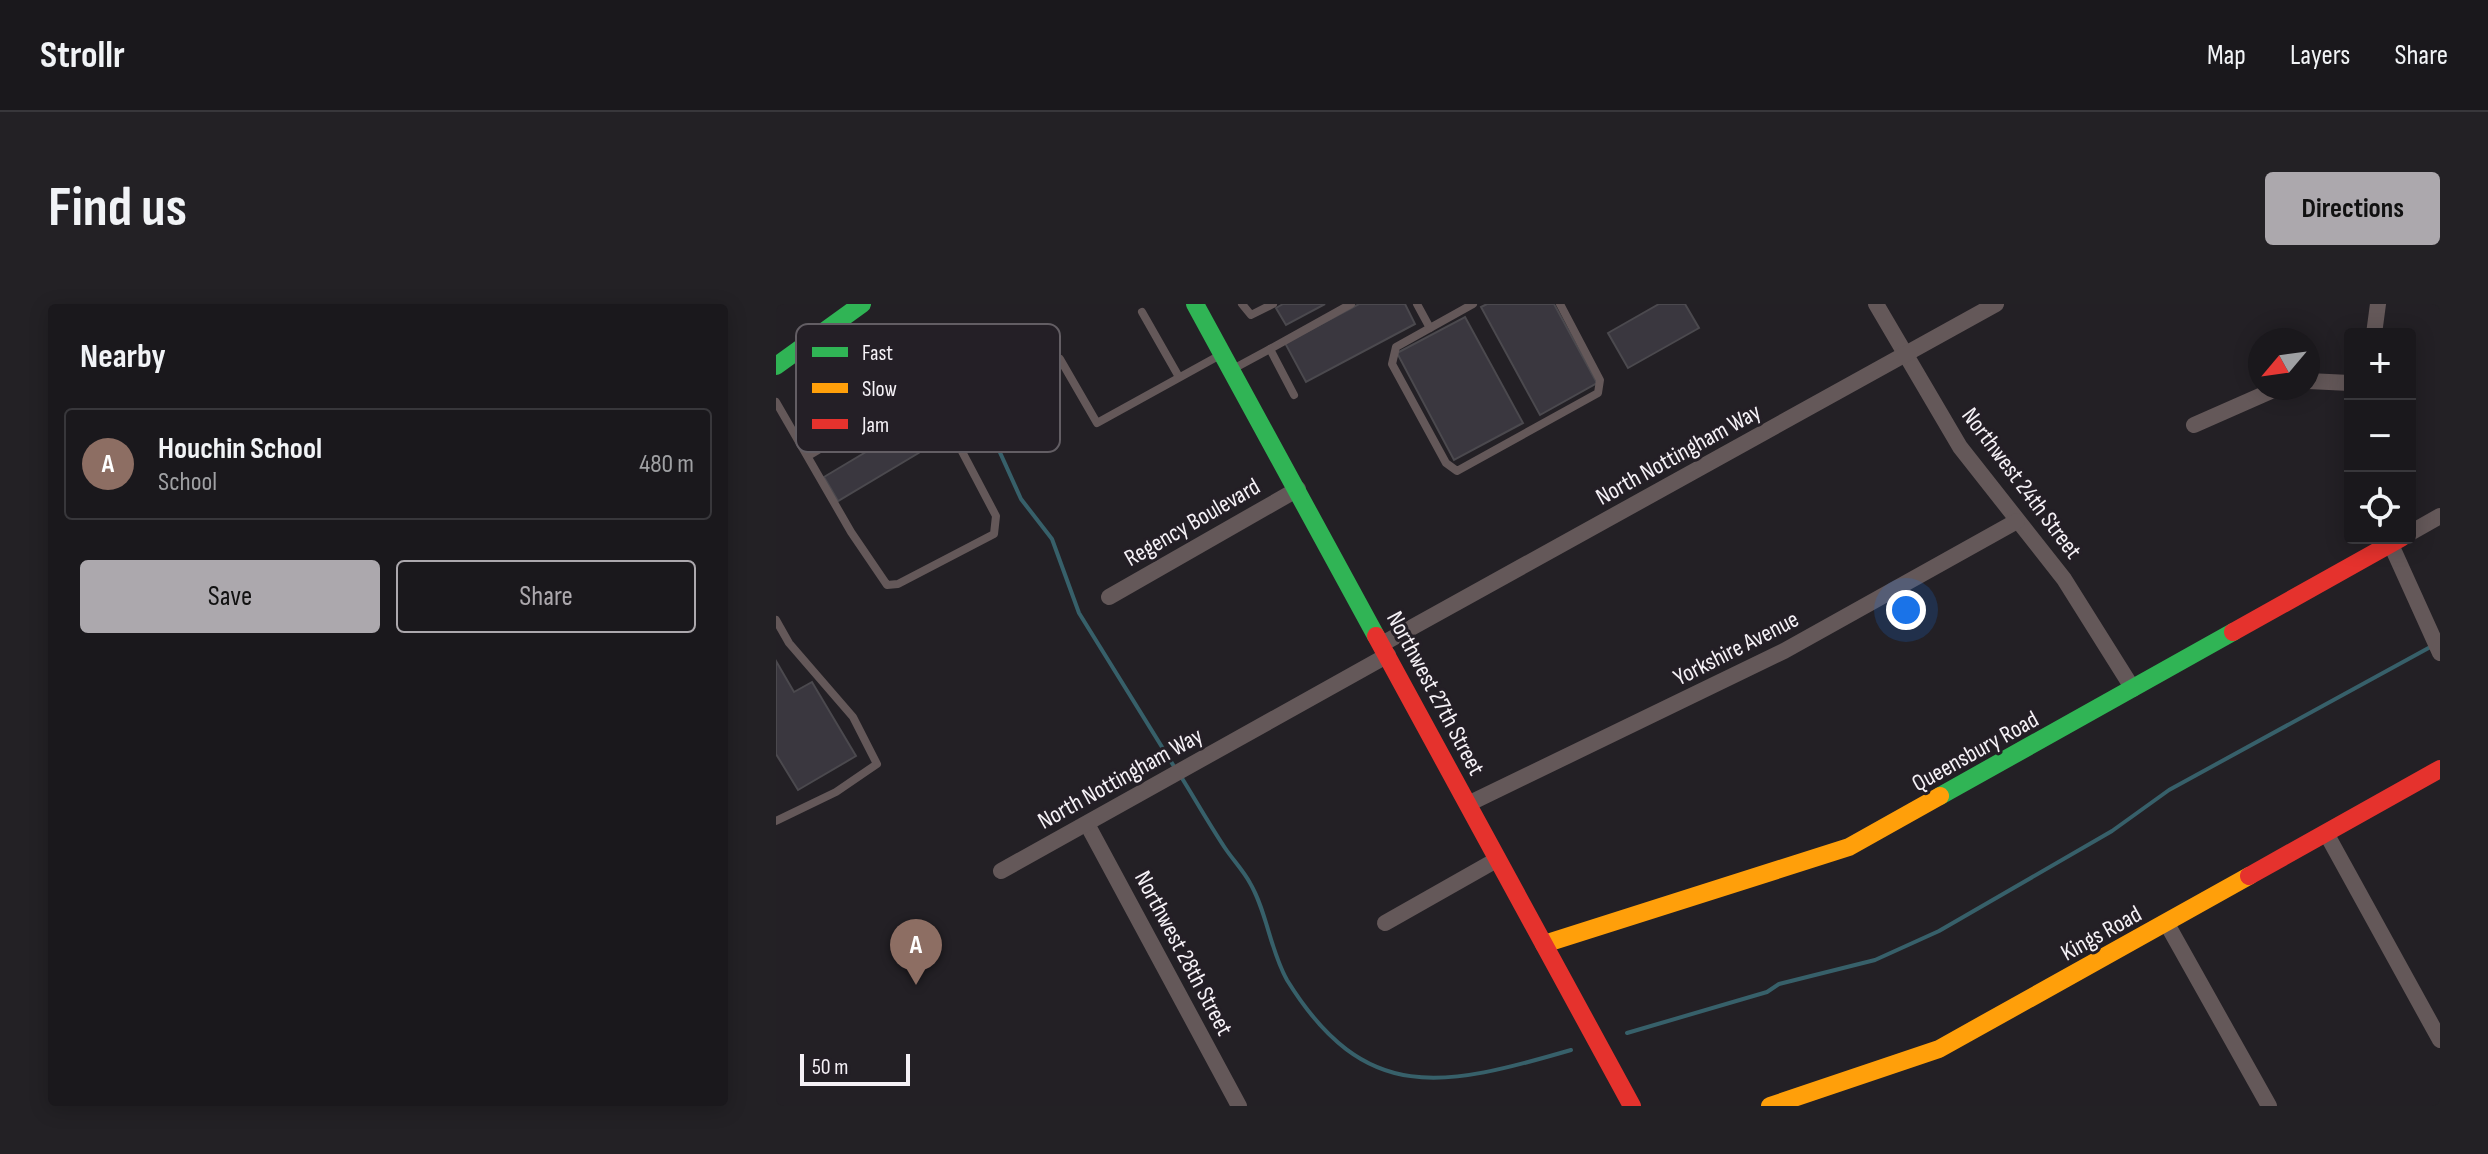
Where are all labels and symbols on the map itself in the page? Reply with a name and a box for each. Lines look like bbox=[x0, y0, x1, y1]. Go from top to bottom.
legend bbox=[796, 324, 1060, 452]
north arrow bbox=[2248, 328, 2320, 400]
text: Fast bbox=[862, 340, 893, 367]
text: Slow bbox=[862, 376, 897, 403]
street label: North Nottingham Way bbox=[1591, 397, 1766, 512]
street label: Northwest 24th Street bbox=[1955, 402, 2088, 565]
text: Jam bbox=[861, 412, 889, 439]
street label: Regency Boulevard bbox=[1119, 472, 1265, 573]
your location bbox=[1886, 590, 1926, 630]
street label: Yorkshire Avenue bbox=[1669, 605, 1804, 692]
street label: Northwest 27th Street bbox=[1380, 606, 1491, 780]
street label: Queensbury Road bbox=[1907, 705, 2044, 798]
street label: North Nottingham Way bbox=[1033, 721, 1208, 836]
street label: Northwest 28th Street bbox=[1128, 866, 1239, 1040]
street label: Kings Road bbox=[2056, 900, 2147, 967]
pin: A bbox=[890, 919, 942, 985]
scale bar bbox=[800, 1050, 910, 1086]

